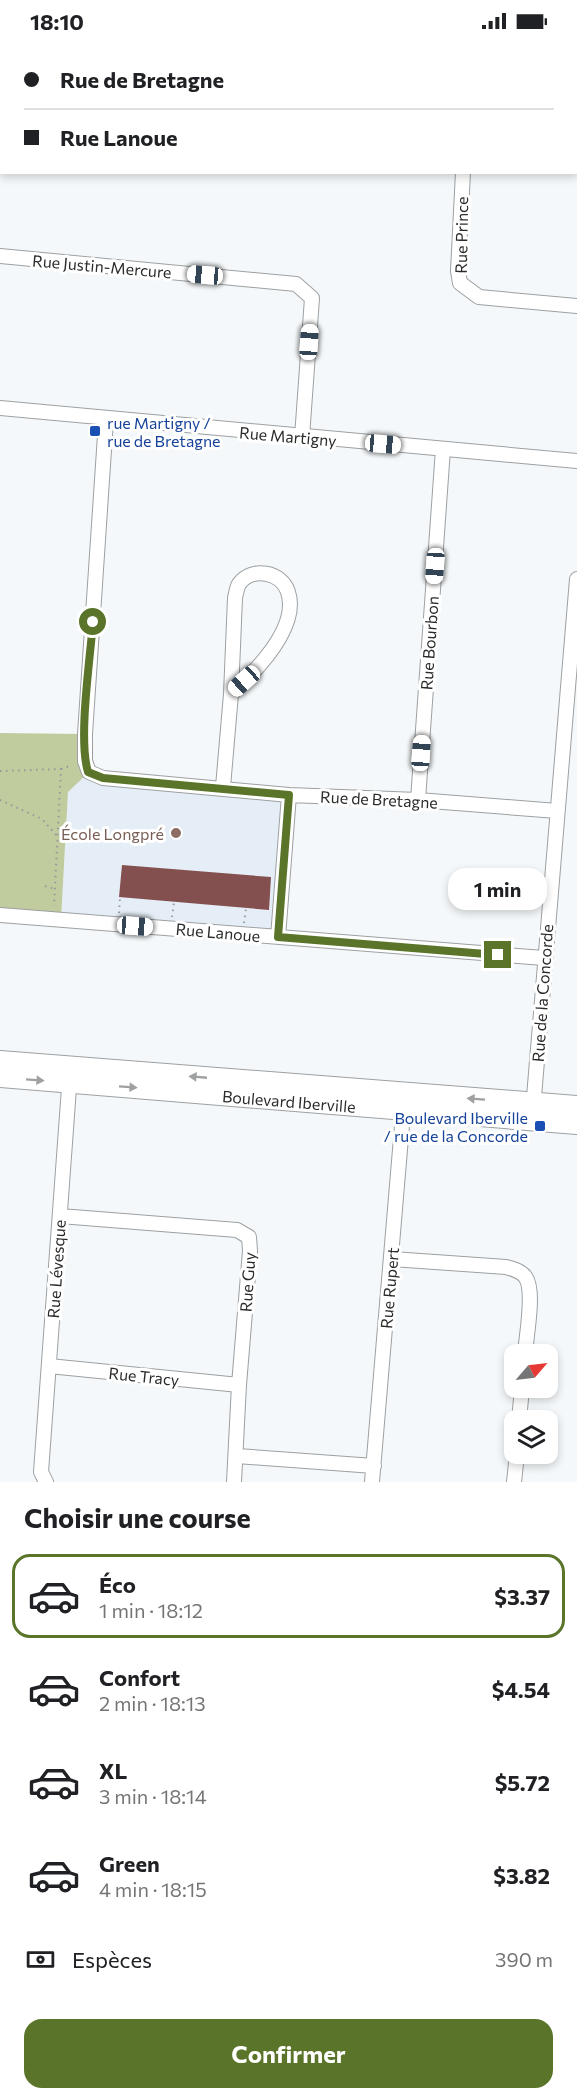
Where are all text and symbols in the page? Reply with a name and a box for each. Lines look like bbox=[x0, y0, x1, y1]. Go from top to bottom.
text: 18:10 bbox=[30, 8, 84, 35]
text: Rue de Bretagne bbox=[60, 66, 224, 93]
text: Rue Lanoue bbox=[60, 124, 178, 151]
street label: Rue Prince bbox=[451, 196, 471, 274]
street label: Rue Justin-Mercure bbox=[32, 250, 172, 282]
car bbox=[186, 264, 224, 286]
car bbox=[299, 323, 319, 361]
place label: rue Martigny / rue de Bretagne bbox=[107, 413, 221, 450]
street label: Rue Martigny bbox=[239, 422, 337, 450]
marker: rue Martigny / rue de Bretagne bbox=[88, 424, 102, 438]
car bbox=[364, 433, 402, 455]
car bbox=[425, 547, 445, 585]
street label: Rue Bourbon bbox=[416, 595, 442, 691]
route start bbox=[79, 608, 106, 635]
car bbox=[225, 662, 263, 700]
car bbox=[411, 734, 431, 772]
street label: Rue de Bretagne bbox=[320, 786, 438, 812]
place label: École Longpré bbox=[61, 824, 164, 843]
marker: École Longpré bbox=[169, 826, 183, 840]
callout: 1 min bbox=[448, 868, 548, 910]
text: 1 min bbox=[474, 877, 521, 901]
car bbox=[116, 916, 154, 936]
street label: Rue Lanoue bbox=[175, 919, 261, 945]
street label: Rue de la Concorde bbox=[528, 923, 556, 1063]
route end bbox=[484, 941, 511, 968]
one-way arrow bbox=[188, 1072, 207, 1082]
one-way arrow bbox=[26, 1075, 45, 1084]
one-way arrow bbox=[119, 1082, 138, 1092]
street label: Boulevard Iberville bbox=[222, 1086, 356, 1115]
one-way arrow bbox=[466, 1094, 485, 1104]
place label: Boulevard Iberville / rue de la Concorde bbox=[384, 1108, 528, 1145]
marker: Boulevard Iberville / rue de la Concorde bbox=[533, 1119, 547, 1133]
street label: Rue Lévesque bbox=[43, 1219, 69, 1319]
street label: Rue Rupert bbox=[376, 1246, 402, 1329]
street label: Rue Guy bbox=[235, 1251, 259, 1313]
north arrow bbox=[504, 1344, 558, 1398]
map controls bbox=[504, 1344, 558, 1464]
street label: Rue Tracy bbox=[108, 1363, 180, 1389]
button: layers bbox=[504, 1410, 558, 1464]
text: Choisir une course bbox=[24, 1501, 251, 1534]
icon: car bbox=[27, 1569, 81, 1623]
text: Éco bbox=[99, 1571, 136, 1598]
text: $3.37 bbox=[494, 1583, 550, 1610]
text: 1 min · 18:12 bbox=[99, 1598, 203, 1622]
icon: car bbox=[27, 1662, 81, 1716]
text: Confort bbox=[99, 1664, 180, 1691]
text: $4.54 bbox=[492, 1676, 550, 1703]
text: 2 min · 18:13 bbox=[99, 1691, 206, 1715]
icon: car bbox=[27, 1755, 81, 1809]
text: XL bbox=[99, 1757, 127, 1784]
text: $5.72 bbox=[495, 1769, 550, 1796]
text: 3 min · 18:14 bbox=[99, 1784, 207, 1808]
icon: car bbox=[27, 1848, 81, 1902]
text: Green bbox=[99, 1850, 160, 1877]
text: $3.82 bbox=[493, 1862, 550, 1889]
text: 4 min · 18:15 bbox=[99, 1877, 207, 1901]
icon: cash bbox=[24, 1943, 57, 1976]
text: Espèces bbox=[72, 1946, 152, 1973]
text: 390 m bbox=[495, 1947, 553, 1971]
button: Confirmer bbox=[24, 2019, 553, 2088]

